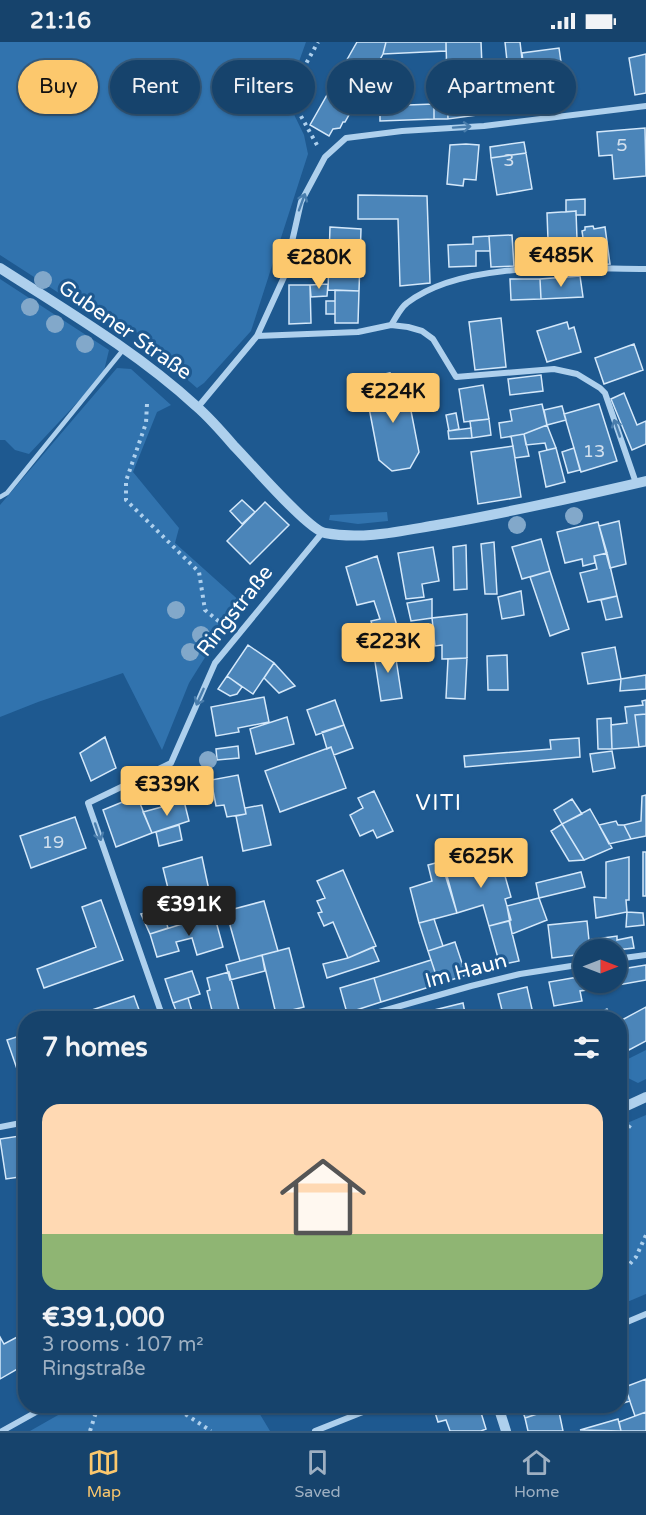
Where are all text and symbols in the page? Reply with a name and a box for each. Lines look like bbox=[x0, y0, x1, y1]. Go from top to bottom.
text: 21:16 bbox=[30, 8, 91, 34]
chip: Buy bbox=[18, 60, 98, 114]
chip: Rent bbox=[110, 60, 200, 114]
chip: Filters bbox=[212, 60, 315, 114]
chip: New bbox=[327, 60, 414, 114]
chip: Apartment bbox=[426, 60, 576, 114]
one-way arrow bbox=[451, 122, 471, 133]
house number: 5 bbox=[616, 134, 628, 156]
house number: 3 bbox=[503, 149, 515, 171]
one-way arrow bbox=[298, 193, 309, 212]
pin: €485K bbox=[519, 237, 603, 288]
pin: €280K bbox=[277, 239, 361, 290]
text: €485K bbox=[529, 244, 593, 268]
text: €280K bbox=[287, 246, 351, 270]
street label: Gubener Straße bbox=[54, 275, 197, 385]
pin: €224K bbox=[351, 373, 435, 424]
text: €224K bbox=[361, 380, 425, 404]
one-way arrow bbox=[610, 419, 621, 438]
house number: 13 bbox=[583, 440, 605, 462]
street label: Ringstraße bbox=[192, 560, 278, 662]
pin: €223K bbox=[346, 623, 430, 674]
text: €223K bbox=[356, 630, 420, 654]
one-way arrow bbox=[193, 687, 205, 705]
pin: €339K bbox=[125, 766, 209, 817]
text: €339K bbox=[135, 773, 199, 797]
district label: VITI bbox=[415, 790, 463, 816]
one-way arrow bbox=[93, 823, 104, 842]
house number: 19 bbox=[42, 831, 64, 853]
pin: €625K bbox=[439, 838, 523, 889]
text: €625K bbox=[449, 845, 513, 869]
pin: €391K bbox=[147, 886, 231, 937]
text: €391K bbox=[157, 893, 221, 917]
north arrow bbox=[573, 939, 627, 993]
map controls bbox=[573, 939, 627, 993]
street label: Im Haun bbox=[422, 948, 510, 994]
icon: filters bbox=[570, 1031, 603, 1064]
text: 7 homes bbox=[42, 1032, 148, 1063]
icon: home bbox=[269, 1143, 377, 1251]
text: €391,000 bbox=[42, 1302, 164, 1333]
text: 3 rooms · 107 m² bbox=[42, 1333, 204, 1357]
text: Ringstraße bbox=[42, 1357, 146, 1381]
tab: Map bbox=[87, 1446, 121, 1502]
tab: Saved bbox=[294, 1446, 341, 1502]
tab: Home bbox=[514, 1446, 559, 1502]

